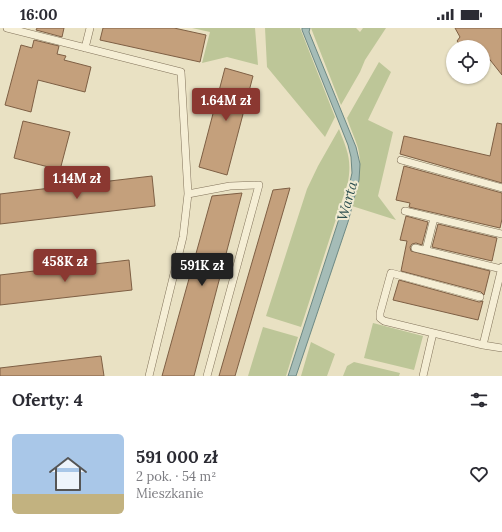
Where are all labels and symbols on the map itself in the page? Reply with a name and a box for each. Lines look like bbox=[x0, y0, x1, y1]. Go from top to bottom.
pin: 1.64M zł bbox=[185, 88, 267, 122]
pin: 1.14M zł bbox=[36, 166, 118, 200]
water label: Warta bbox=[333, 179, 361, 223]
pin: 458K zł bbox=[28, 249, 102, 283]
pin: 591K zł bbox=[165, 253, 239, 287]

